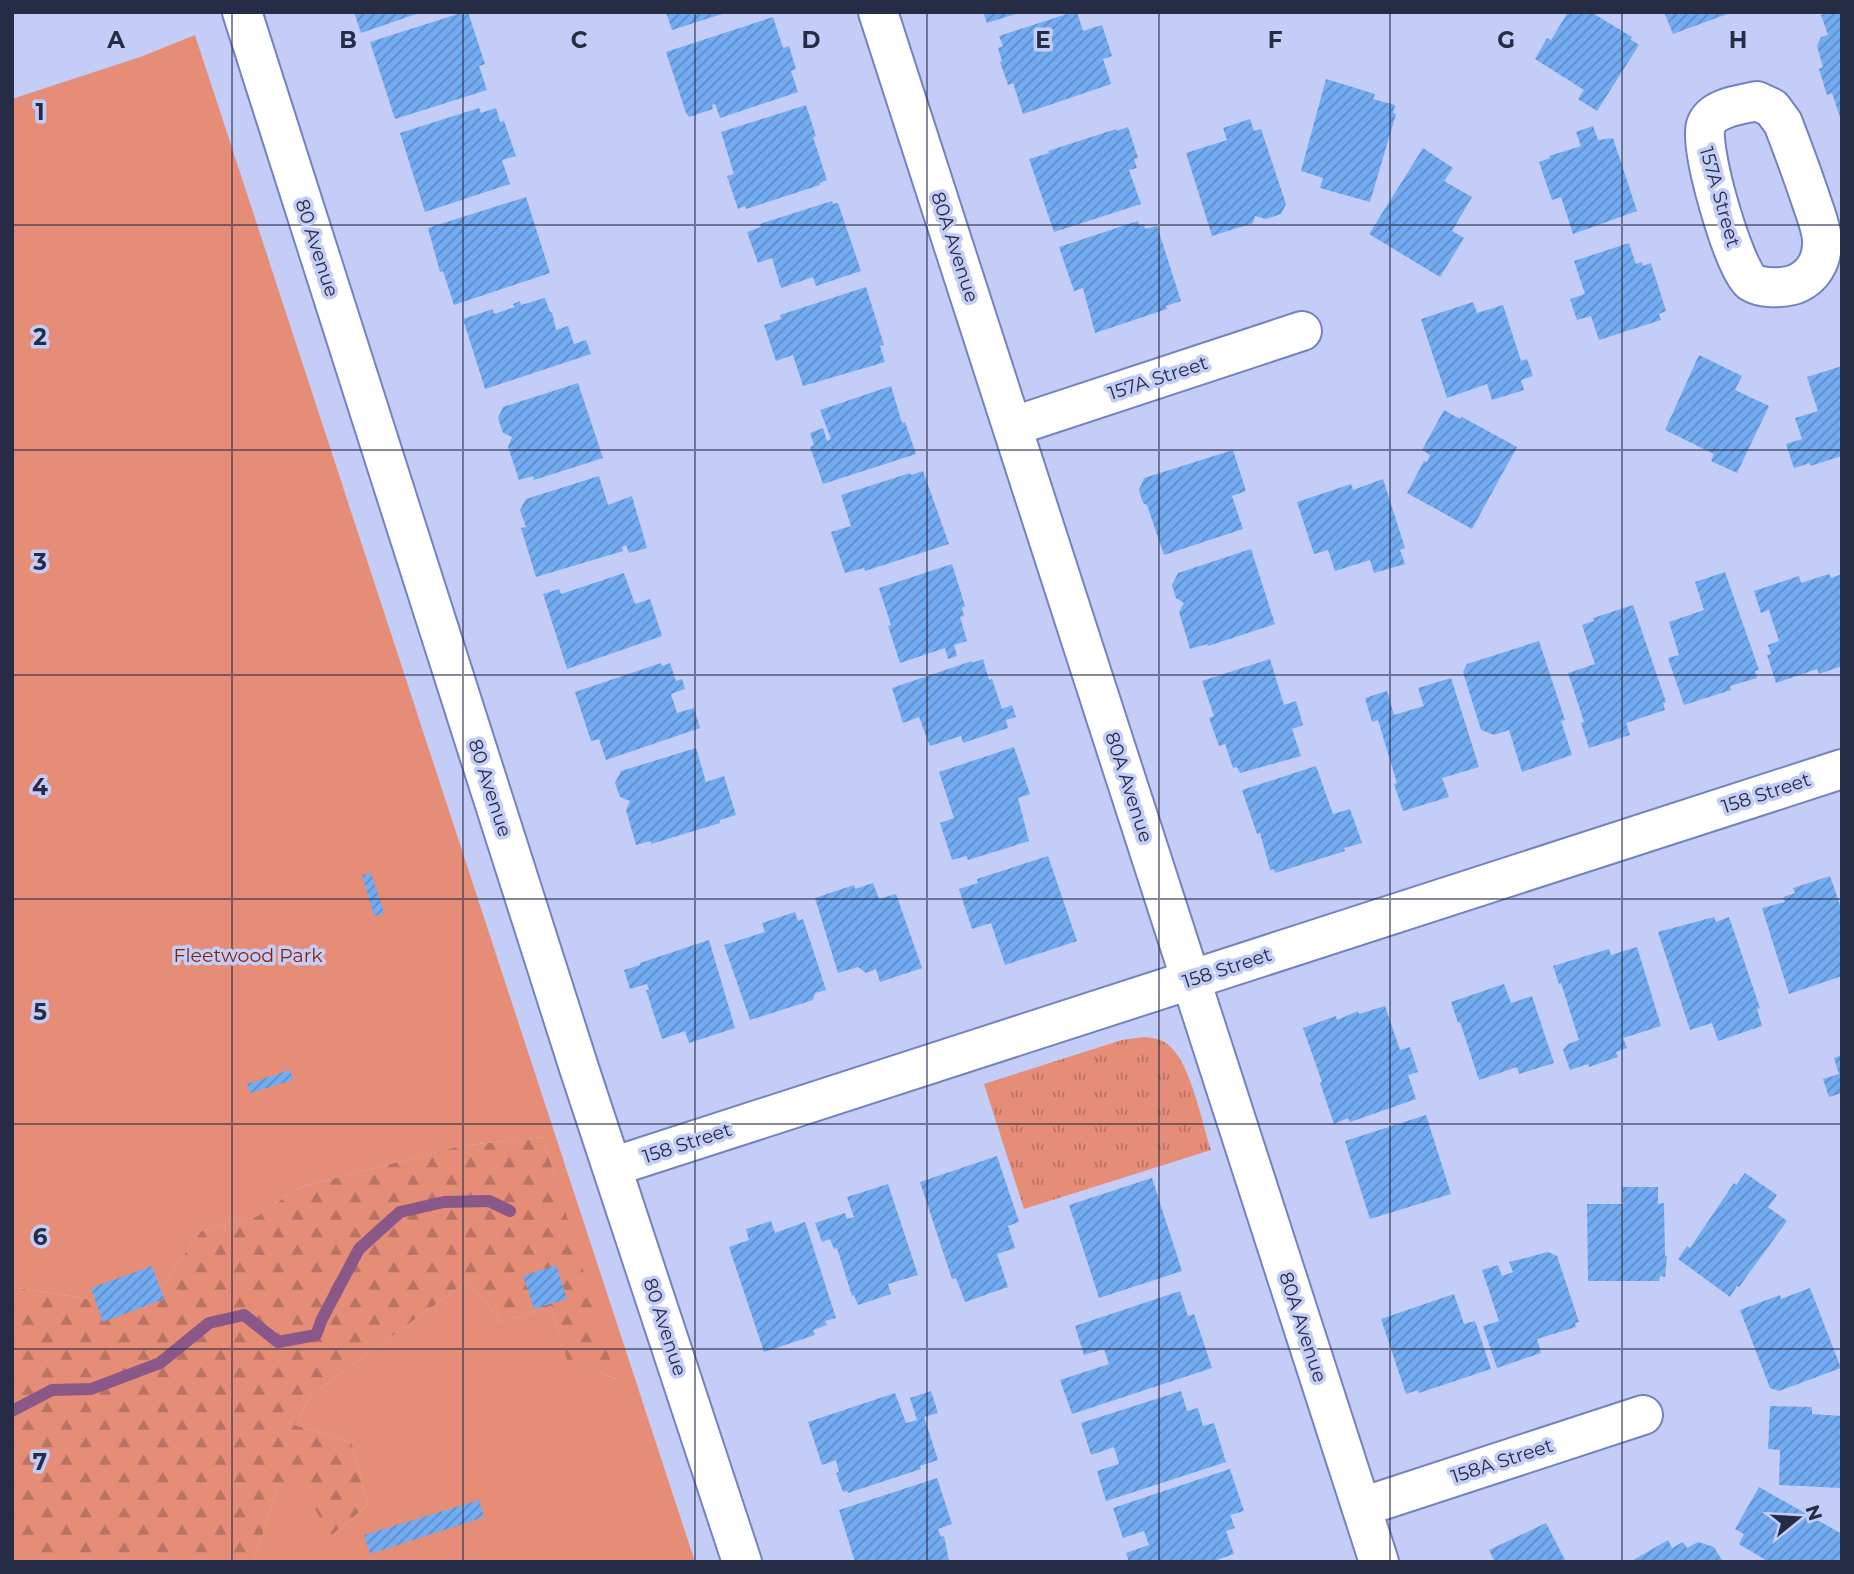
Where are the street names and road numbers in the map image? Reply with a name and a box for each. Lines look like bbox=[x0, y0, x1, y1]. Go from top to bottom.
street label: 157A Street bbox=[1695, 144, 1745, 250]
street label: 80A Avenue bbox=[926, 189, 984, 305]
street label: 80 Avenue bbox=[290, 196, 344, 300]
street label: 157A Street bbox=[1105, 351, 1211, 405]
street label: 80A Avenue bbox=[1100, 729, 1158, 845]
street label: 80 Avenue bbox=[463, 736, 517, 840]
street label: 158 Street bbox=[1719, 768, 1814, 818]
street label: 158 Street bbox=[1180, 943, 1275, 993]
street label: 158 Street bbox=[640, 1118, 735, 1168]
street label: 80A Avenue bbox=[1274, 1269, 1332, 1385]
street label: 80 Avenue bbox=[638, 1275, 692, 1379]
street label: 158A Street bbox=[1448, 1434, 1556, 1488]

